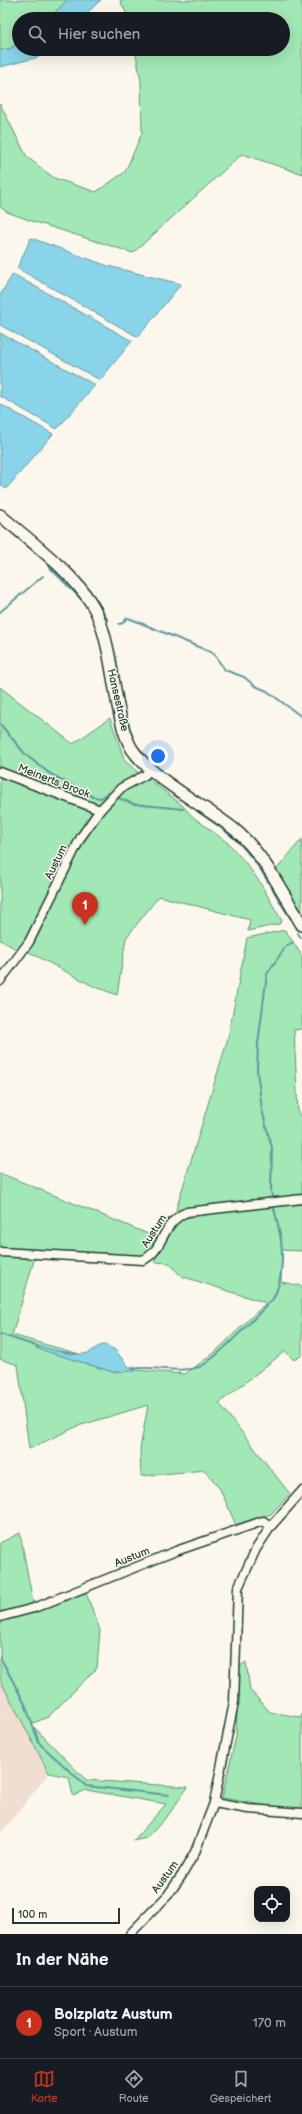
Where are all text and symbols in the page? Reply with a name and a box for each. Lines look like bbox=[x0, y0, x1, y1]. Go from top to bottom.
search box bbox=[12, 12, 290, 56]
icon: search bbox=[26, 23, 48, 45]
text: Hier suchen bbox=[58, 25, 140, 44]
street label: Hansestraße bbox=[104, 667, 132, 733]
your location bbox=[148, 746, 168, 766]
street label: Meinerts Brook bbox=[16, 761, 92, 801]
street label: Austum bbox=[42, 843, 70, 881]
pin: 1 bbox=[72, 892, 98, 925]
street label: Austum bbox=[139, 1212, 169, 1250]
street label: Austum bbox=[113, 1544, 151, 1570]
street label: Austum bbox=[149, 1858, 181, 1896]
map controls bbox=[254, 1886, 290, 1922]
button: locate bbox=[254, 1886, 290, 1922]
scale bar bbox=[12, 1906, 120, 1925]
text: 100 m bbox=[18, 1908, 47, 1921]
text: In der Nähe bbox=[16, 1950, 109, 1970]
text: Bolzplatz Austum bbox=[54, 2005, 173, 2024]
text: 1 bbox=[26, 2015, 32, 2031]
text: 170 m bbox=[253, 2015, 286, 2031]
text: Sport · Austum bbox=[54, 2024, 138, 2040]
tab: Karte bbox=[31, 2068, 58, 2105]
tab: Route bbox=[119, 2068, 148, 2105]
tab: Gespeichert bbox=[210, 2068, 271, 2105]

